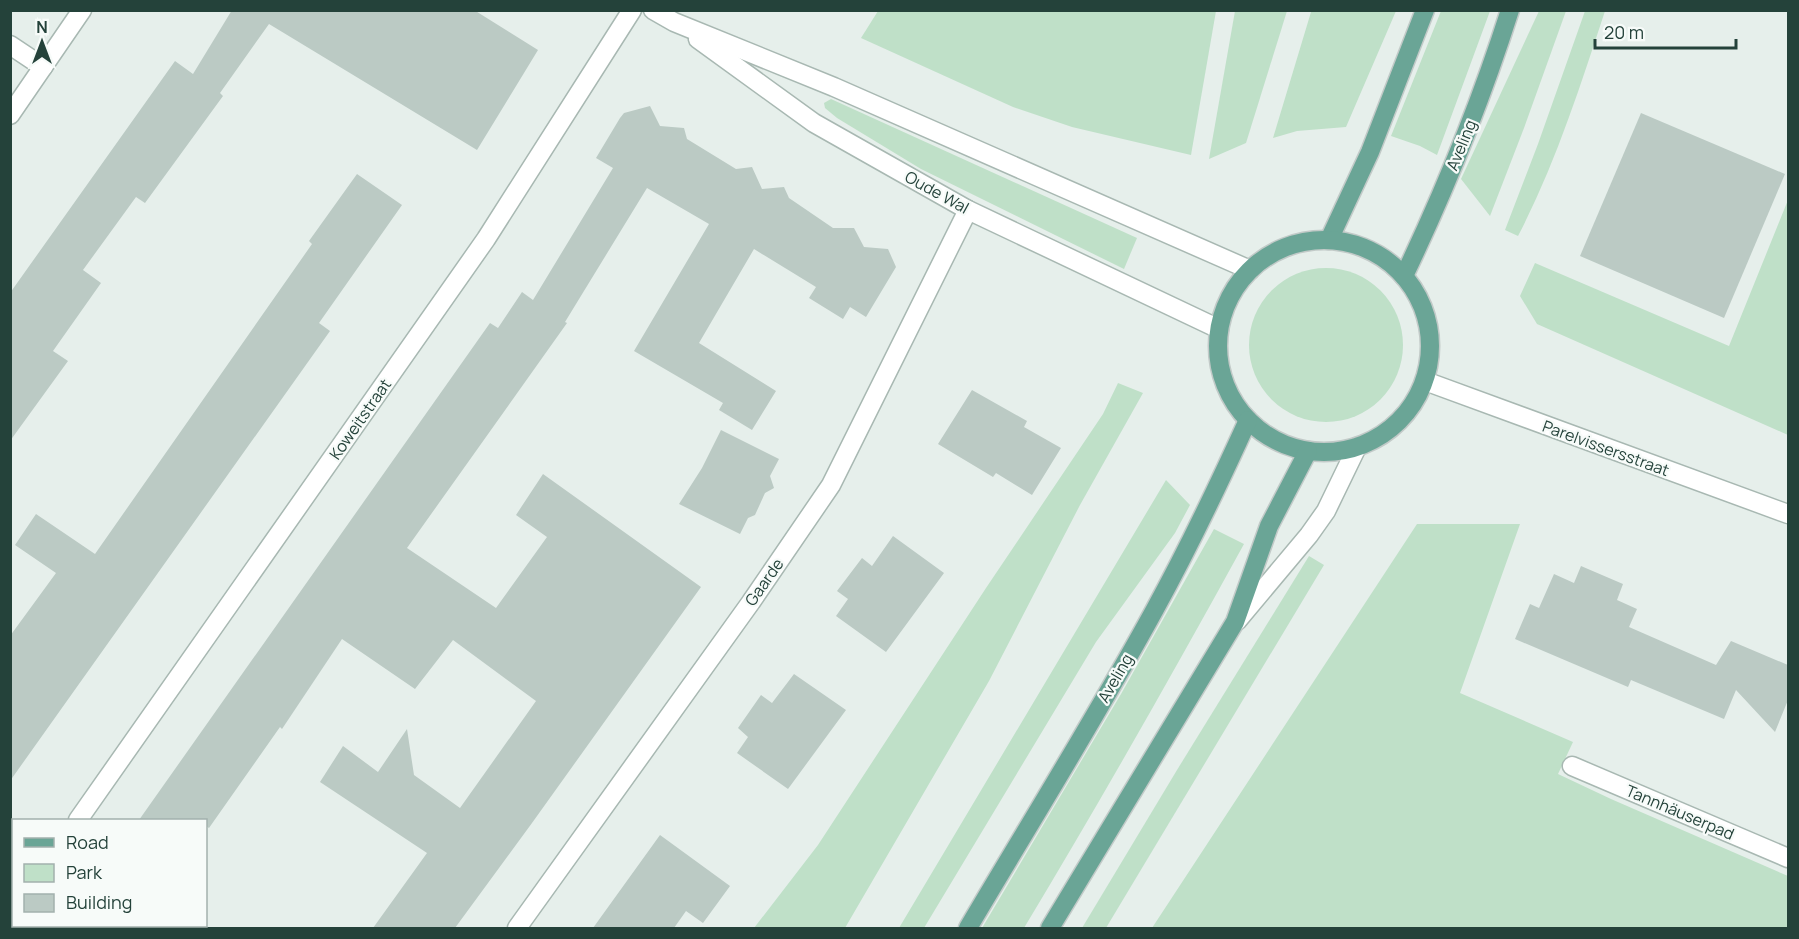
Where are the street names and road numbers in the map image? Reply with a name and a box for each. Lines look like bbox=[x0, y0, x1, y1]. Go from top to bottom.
street label: Aveling bbox=[1441, 116, 1481, 174]
street label: Oude Wal bbox=[901, 165, 973, 219]
street label: Koweitstraat bbox=[324, 374, 396, 464]
street label: Parelvissersstraat bbox=[1540, 415, 1672, 481]
street label: Gaarde bbox=[740, 554, 788, 610]
street label: Aveling bbox=[1092, 650, 1138, 706]
street label: Tannhäuserpad bbox=[1623, 779, 1737, 845]

